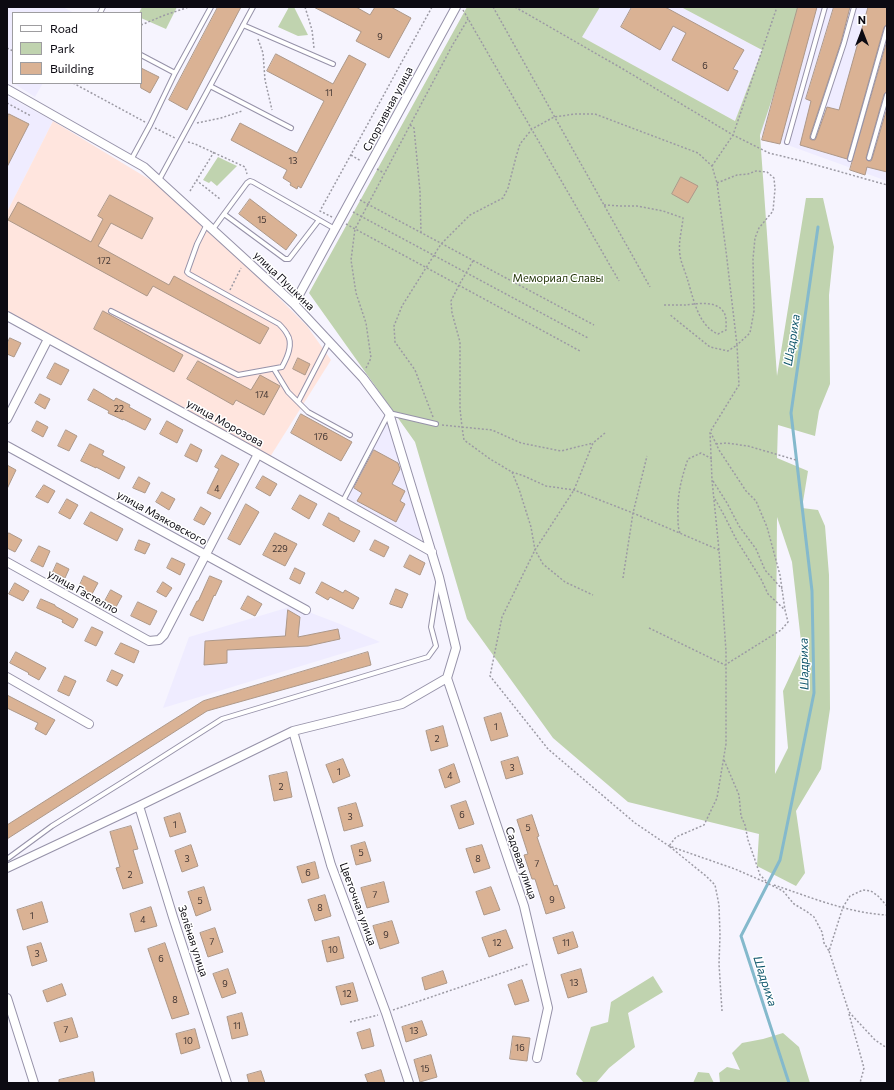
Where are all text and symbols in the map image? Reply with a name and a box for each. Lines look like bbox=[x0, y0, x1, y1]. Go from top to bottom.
legend bbox=[12, 12, 142, 84]
north arrow bbox=[842, 12, 882, 52]
text: N bbox=[858, 13, 866, 26]
text: Road bbox=[50, 21, 78, 35]
house number: 9 bbox=[377, 32, 383, 42]
text: Park bbox=[50, 41, 75, 55]
text: Building bbox=[50, 61, 94, 75]
house number: 6 bbox=[702, 61, 708, 71]
street label: Спортивная улица bbox=[360, 64, 416, 154]
house number: 11 bbox=[325, 88, 333, 98]
house number: 13 bbox=[289, 156, 297, 166]
house number: 15 bbox=[257, 215, 267, 225]
street label: улица Пушкина bbox=[251, 249, 317, 313]
house number: 172 bbox=[97, 256, 111, 266]
park label: Мемориал Славы bbox=[513, 271, 603, 285]
water label: Шадриха bbox=[781, 313, 803, 367]
house number: 174 bbox=[255, 390, 269, 400]
street label: улица Морозова bbox=[184, 396, 266, 450]
house number: 22 bbox=[114, 404, 124, 414]
house number: 176 bbox=[314, 432, 328, 442]
house number: 4 bbox=[214, 484, 220, 494]
street label: улица Маяковского bbox=[115, 488, 209, 548]
house number: 229 bbox=[272, 544, 288, 554]
street label: улица Гастелло bbox=[45, 567, 121, 617]
water label: Шадриха bbox=[796, 638, 812, 690]
house number: 1 bbox=[494, 722, 498, 732]
house number: 2 bbox=[435, 734, 439, 744]
house number: 3 bbox=[509, 763, 515, 773]
house number: 1 bbox=[337, 767, 341, 777]
house number: 4 bbox=[447, 771, 453, 781]
house number: 2 bbox=[279, 782, 283, 792]
house number: 6 bbox=[459, 810, 465, 820]
house number: 3 bbox=[347, 812, 353, 822]
house number: 1 bbox=[173, 820, 177, 830]
house number: 5 bbox=[525, 823, 531, 833]
street label: Садовая улица bbox=[502, 825, 540, 901]
house number: 5 bbox=[358, 848, 364, 858]
house number: 3 bbox=[184, 854, 190, 864]
house number: 8 bbox=[475, 854, 481, 864]
house number: 7 bbox=[535, 859, 539, 869]
street label: Цветочная улица bbox=[337, 861, 379, 947]
house number: 6 bbox=[305, 868, 311, 878]
house number: 2 bbox=[128, 870, 132, 880]
house number: 7 bbox=[373, 890, 377, 900]
house number: 9 bbox=[549, 895, 555, 905]
house number: 5 bbox=[197, 896, 203, 906]
house number: 8 bbox=[317, 903, 323, 913]
street label: Зелёная улица bbox=[175, 904, 211, 978]
house number: 1 bbox=[30, 911, 34, 921]
house number: 4 bbox=[140, 915, 146, 925]
house number: 9 bbox=[383, 930, 389, 940]
house number: 7 bbox=[210, 937, 214, 947]
house number: 12 bbox=[493, 938, 501, 948]
house number: 11 bbox=[562, 938, 570, 948]
house number: 10 bbox=[328, 945, 338, 955]
house number: 3 bbox=[34, 949, 40, 959]
house number: 6 bbox=[158, 954, 164, 964]
water label: Шадриха bbox=[750, 954, 780, 1008]
house number: 13 bbox=[570, 978, 578, 988]
house number: 9 bbox=[222, 979, 228, 989]
house number: 12 bbox=[343, 989, 351, 999]
house number: 8 bbox=[172, 995, 178, 1005]
house number: 11 bbox=[233, 1021, 241, 1031]
house number: 7 bbox=[64, 1025, 68, 1035]
house number: 13 bbox=[410, 1026, 418, 1036]
house number: 10 bbox=[183, 1036, 193, 1046]
house number: 16 bbox=[515, 1043, 525, 1053]
house number: 15 bbox=[420, 1064, 430, 1074]

